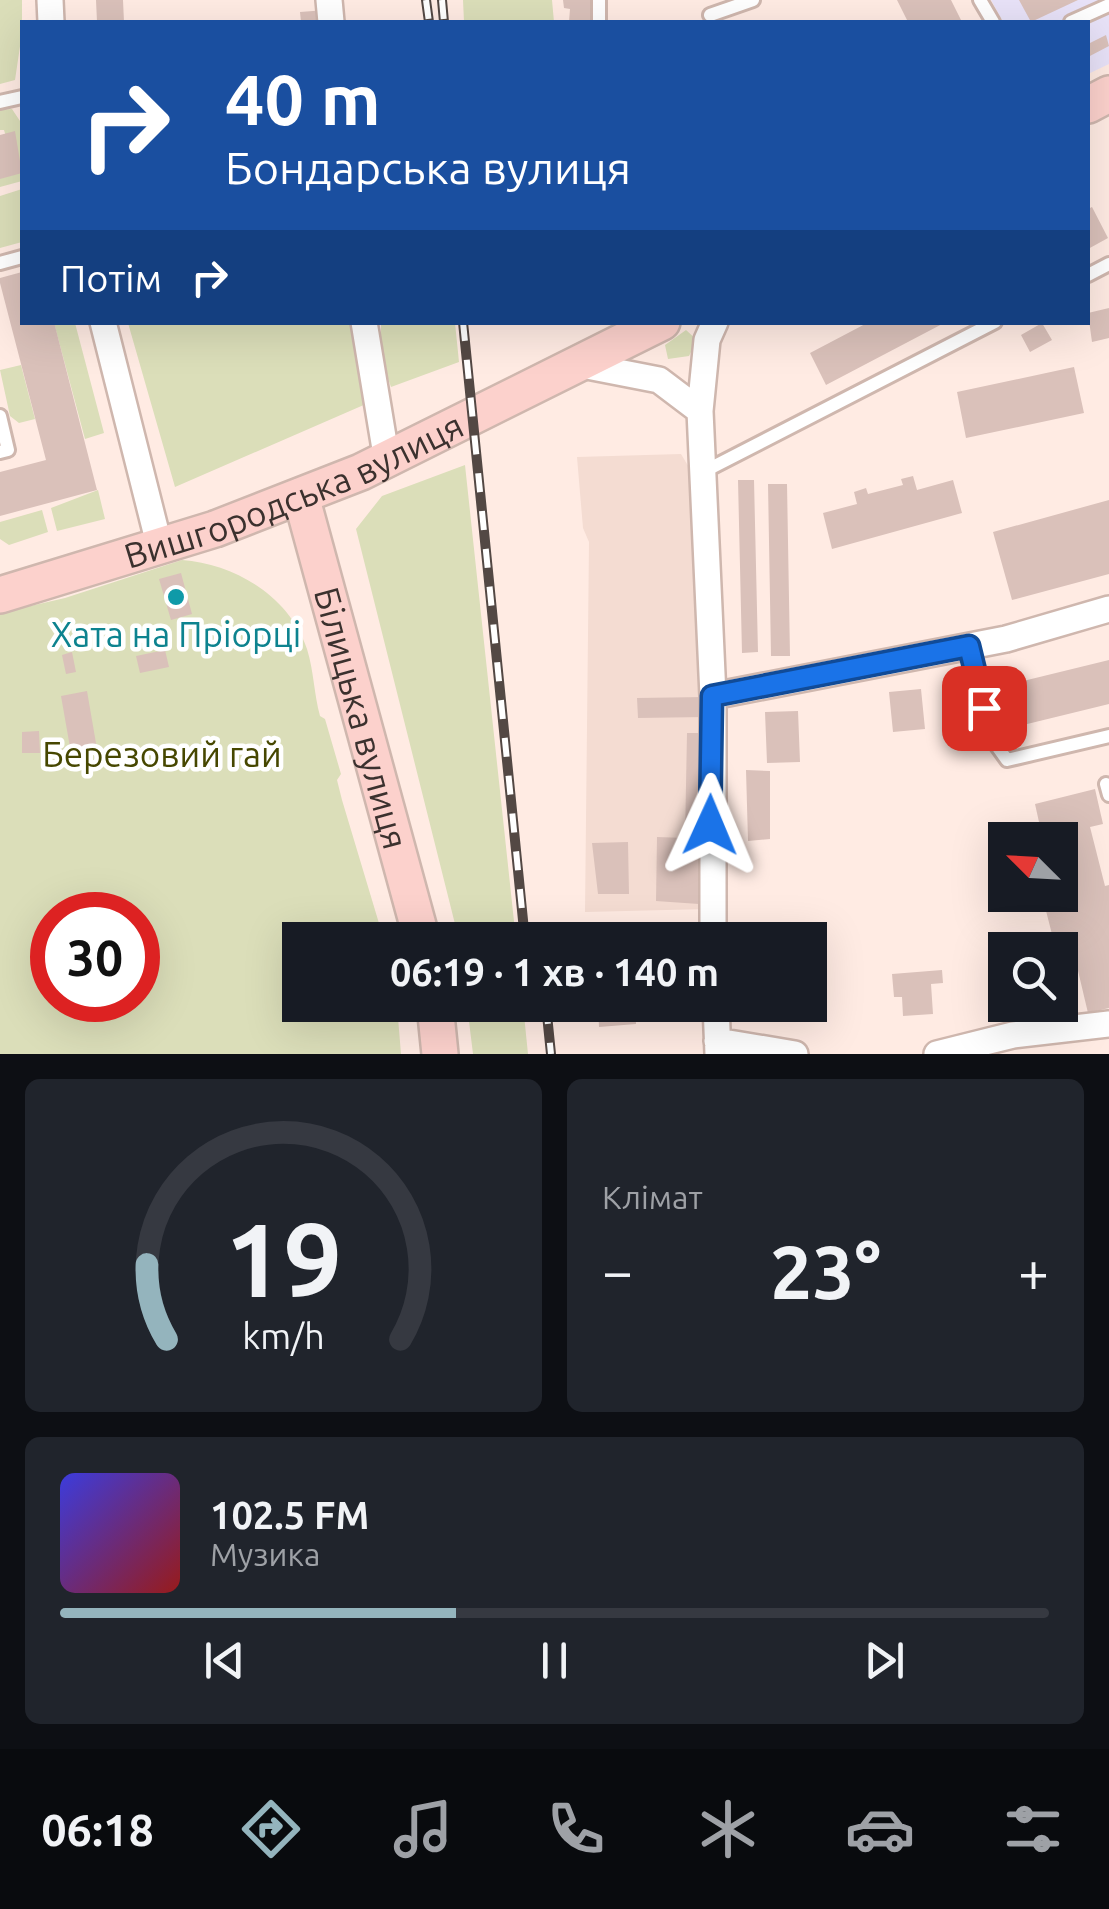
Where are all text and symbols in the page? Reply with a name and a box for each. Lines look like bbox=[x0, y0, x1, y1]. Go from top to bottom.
icon: right bbox=[60, 60, 190, 190]
text: 40 m bbox=[225, 60, 381, 138]
text: Бондарська вулиця bbox=[225, 142, 631, 193]
icon: right bbox=[182, 250, 237, 305]
text: Потім bbox=[60, 257, 162, 299]
street label: Вишгородська вулиця bbox=[119, 404, 470, 576]
street label: Білицька вулиця bbox=[307, 582, 416, 853]
marker: Хата на Пріорці bbox=[165, 586, 187, 608]
place label: Хата на Пріорці bbox=[51, 614, 301, 654]
pin bbox=[942, 666, 1027, 751]
icon: arrive bbox=[957, 681, 1012, 736]
park label: Березовий гай bbox=[42, 734, 282, 774]
position arrow bbox=[658, 773, 762, 877]
north arrow bbox=[988, 822, 1078, 912]
map controls bbox=[988, 822, 1078, 1022]
speed limit sign: 30 bbox=[30, 892, 160, 1022]
button: search bbox=[988, 932, 1078, 1022]
text: 06:19 · 1 хв · 140 m bbox=[390, 951, 719, 993]
text: Клімат bbox=[602, 1179, 703, 1215]
text: 19 bbox=[225, 1200, 342, 1317]
text: 23° bbox=[770, 1229, 881, 1313]
text: − bbox=[602, 1240, 633, 1301]
text: + bbox=[1018, 1240, 1049, 1301]
text: km/h bbox=[242, 1316, 325, 1356]
text: 102.5 FM bbox=[210, 1494, 369, 1536]
text: Музика bbox=[210, 1536, 320, 1572]
icon: previous bbox=[197, 1633, 252, 1688]
icon: pause bbox=[527, 1633, 582, 1688]
icon: next bbox=[857, 1633, 912, 1688]
icon: directions bbox=[236, 1794, 306, 1864]
icon: music bbox=[388, 1794, 458, 1864]
icon: phone bbox=[541, 1794, 611, 1864]
icon: climate bbox=[693, 1794, 763, 1864]
icon: car bbox=[845, 1794, 915, 1864]
icon: filters bbox=[998, 1794, 1068, 1864]
text: 06:18 bbox=[41, 1804, 154, 1855]

